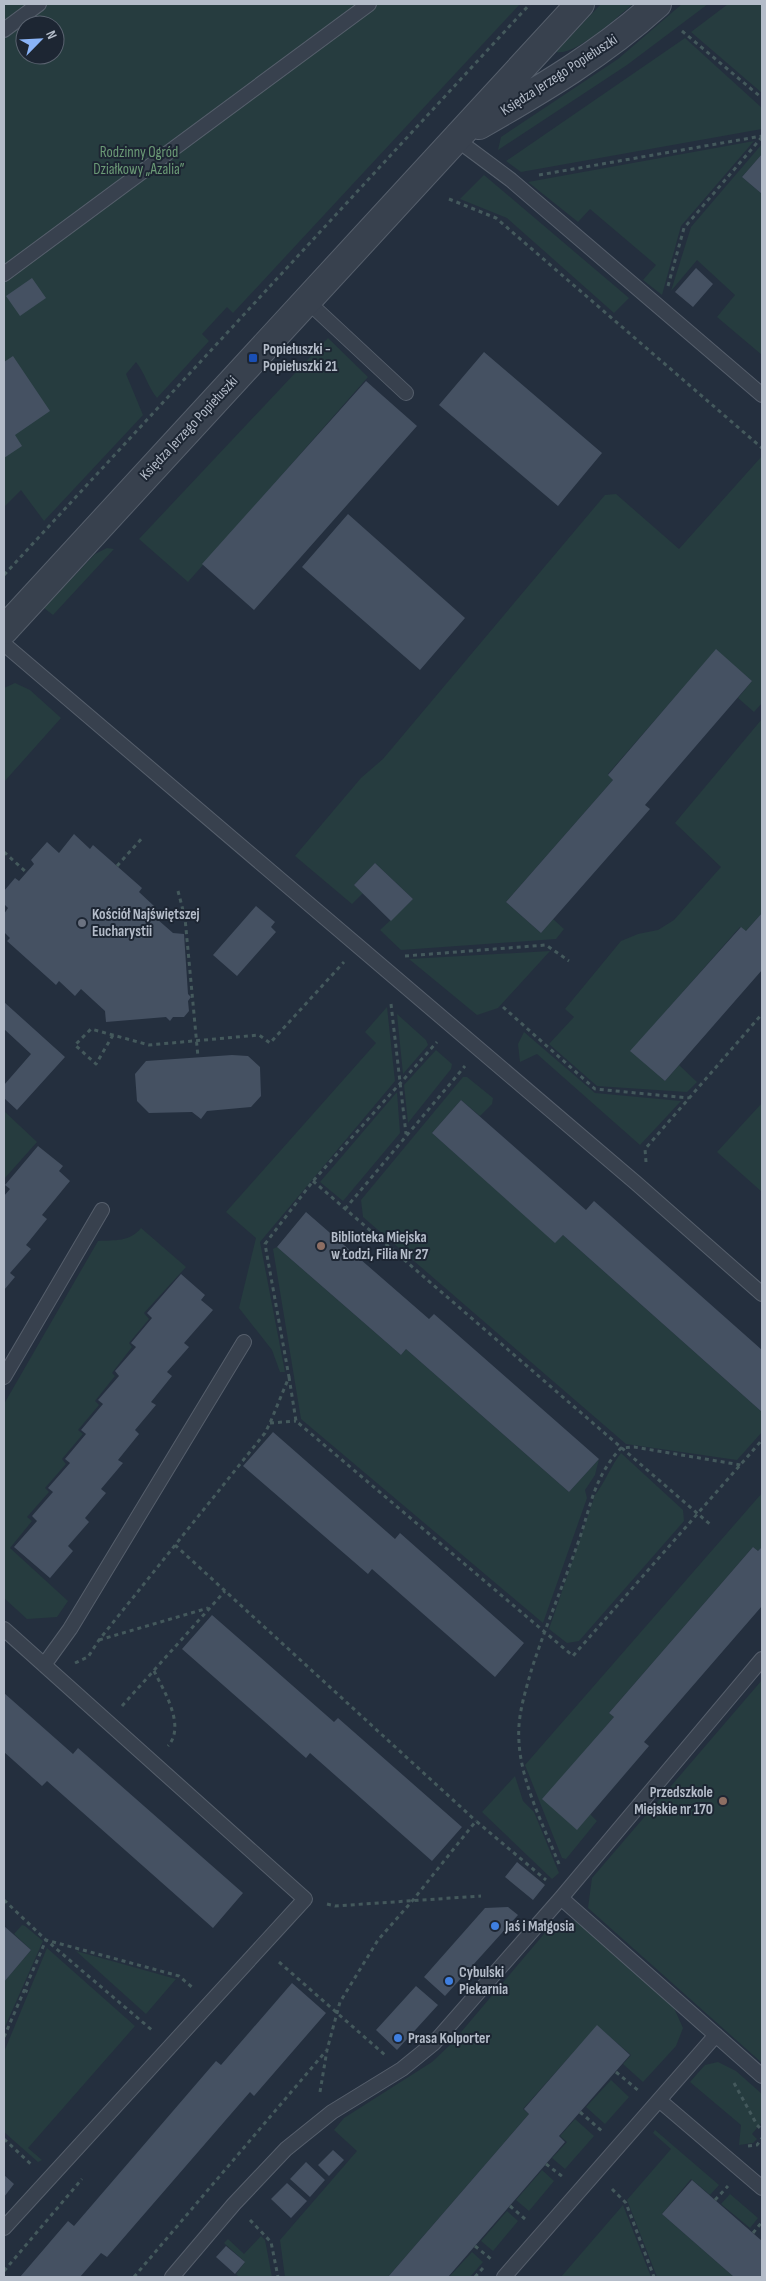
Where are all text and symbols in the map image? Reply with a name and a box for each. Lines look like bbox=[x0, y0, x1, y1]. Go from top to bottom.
north arrow bbox=[15, 15, 65, 65]
text: N bbox=[42, 28, 61, 42]
street label: Księdza Jerzego Popiełuszki bbox=[497, 30, 621, 120]
park label: Rodzinny Ogród Działkowy „Azalia” bbox=[93, 143, 185, 179]
place label: Popiełuszki - Popiełuszki 21 bbox=[263, 340, 338, 376]
marker: Popiełuszki - Popiełuszki 21 bbox=[247, 352, 259, 364]
street label: Księdza Jerzego Popiełuszki bbox=[136, 372, 242, 484]
place label: Kościół Najświętszej Eucharystii bbox=[92, 905, 200, 941]
marker: Kościół Najświętszej Eucharystii bbox=[76, 917, 88, 929]
place label: Biblioteka Miejska w Łodzi, Filia Nr 27 bbox=[331, 1228, 429, 1264]
marker: Biblioteka Miejska w Łodzi, Filia Nr 27 bbox=[315, 1240, 327, 1252]
place label: Przedszkole Miejskie nr 170 bbox=[634, 1783, 713, 1819]
marker: Przedszkole Miejskie nr 170 bbox=[717, 1795, 729, 1807]
place label: Jaś i Małgosia bbox=[504, 1917, 574, 1936]
marker: Jaś i Małgosia bbox=[489, 1920, 501, 1932]
place label: Cybulski Piekarnia bbox=[459, 1963, 508, 1999]
marker: Cybulski Piekarnia bbox=[443, 1975, 455, 1987]
place label: Prasa Kolporter bbox=[408, 2029, 490, 2048]
marker: Prasa Kolporter bbox=[392, 2032, 404, 2044]

